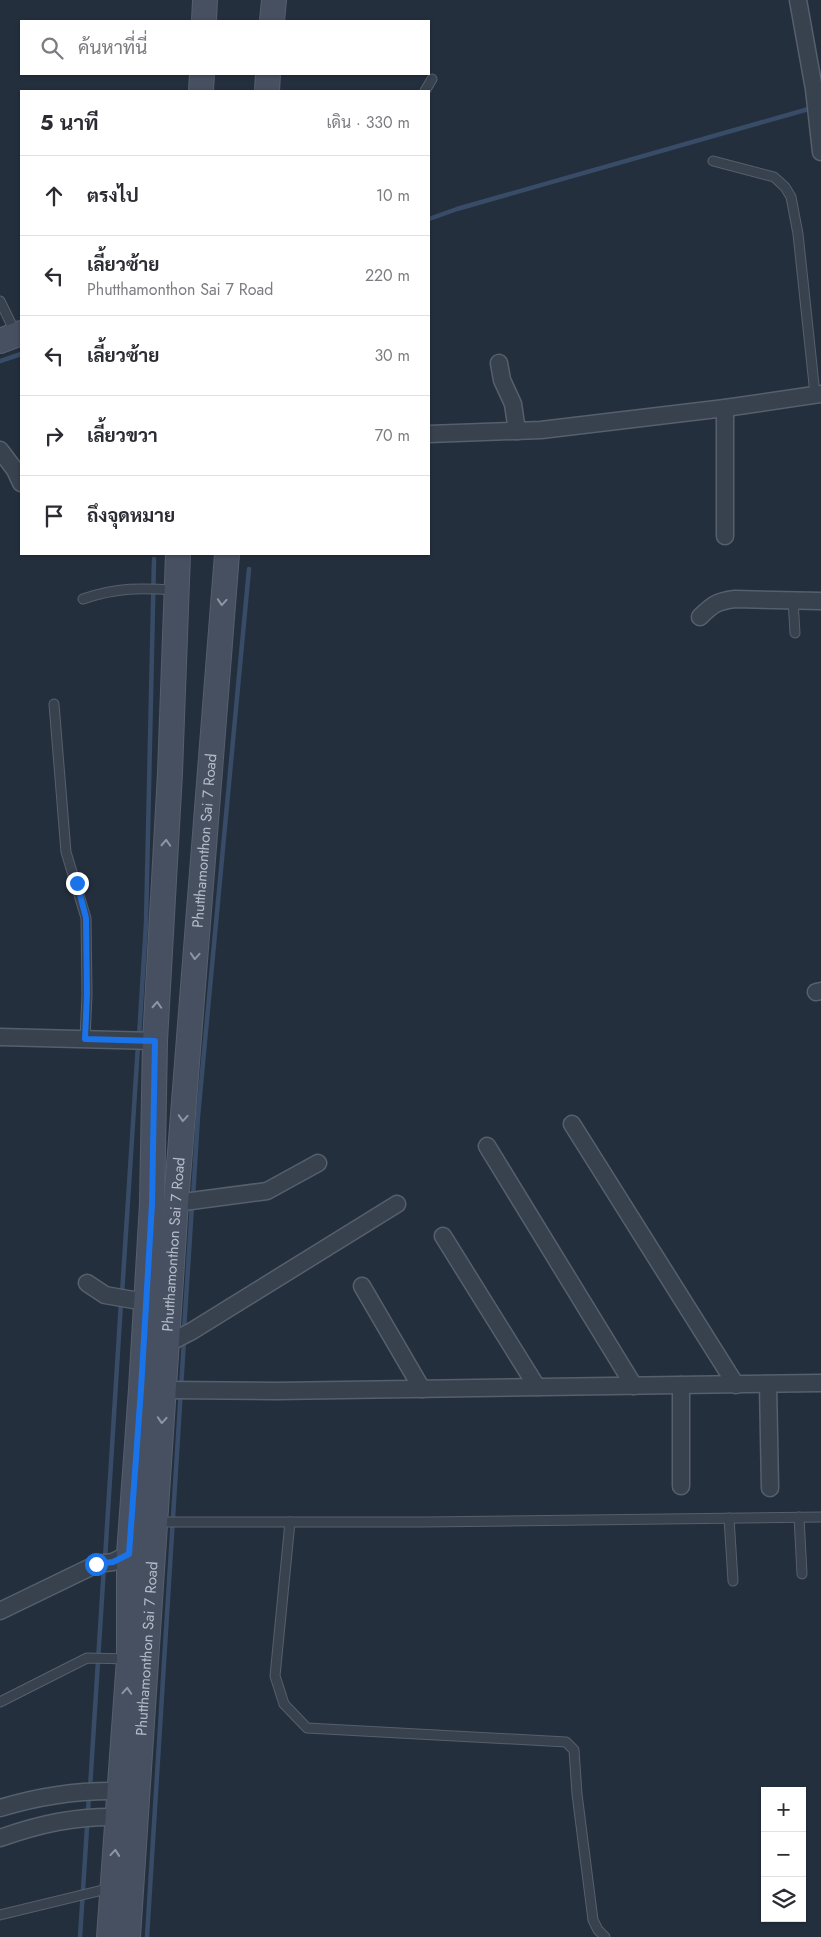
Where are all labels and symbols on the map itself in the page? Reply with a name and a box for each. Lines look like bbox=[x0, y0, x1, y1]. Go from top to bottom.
one-way arrow bbox=[217, 599, 228, 607]
street label: Phutthamonthon Sai 7 Road bbox=[187, 753, 222, 929]
one-way arrow bbox=[161, 838, 172, 846]
route end bbox=[66, 872, 89, 895]
one-way arrow bbox=[190, 952, 201, 960]
one-way arrow bbox=[151, 1001, 162, 1009]
one-way arrow bbox=[177, 1114, 188, 1122]
street label: Phutthamonthon Sai 7 Road bbox=[157, 1156, 191, 1332]
one-way arrow bbox=[157, 1416, 168, 1424]
route start bbox=[85, 1553, 108, 1576]
street label: Phutthamonthon Sai 7 Road bbox=[130, 1561, 164, 1737]
one-way arrow bbox=[121, 1687, 132, 1695]
one-way arrow bbox=[109, 1849, 120, 1857]

